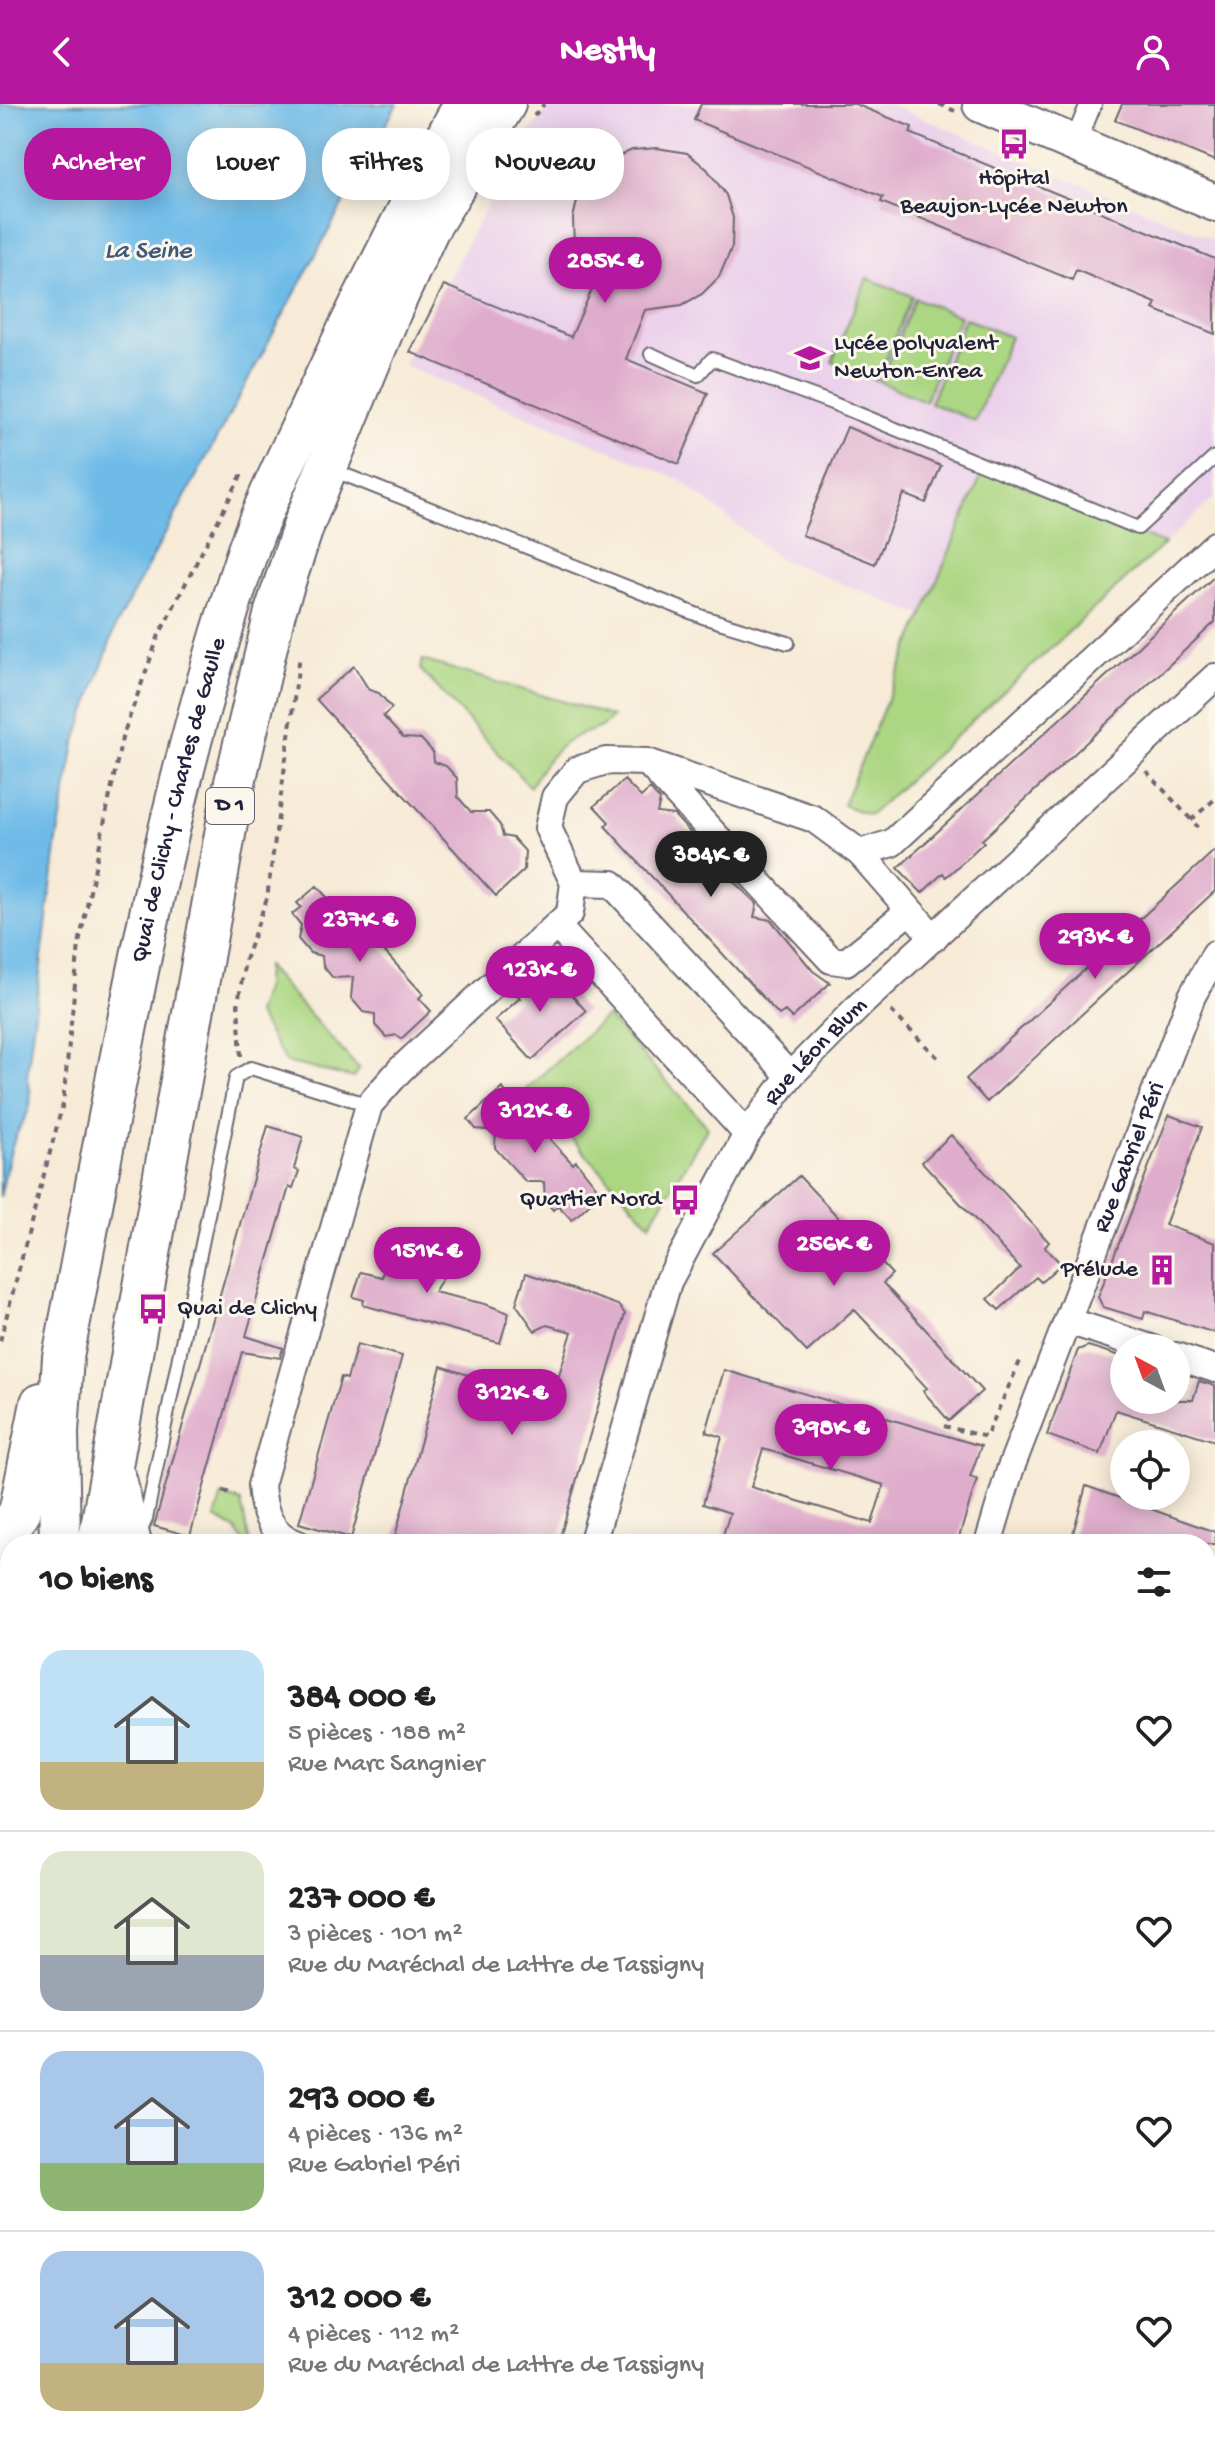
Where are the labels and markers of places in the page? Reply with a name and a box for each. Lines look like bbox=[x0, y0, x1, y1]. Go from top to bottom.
bus stop icon: Hôpital Beaujon-Lycée Newton bbox=[997, 127, 1031, 161]
place label: Hôpital Beaujon-Lycée Newton bbox=[899, 165, 1128, 222]
pin: 285K € bbox=[540, 237, 670, 305]
place label: Lycée polyvalent Newton-Enrea bbox=[834, 330, 1000, 387]
school or university icon: Lycée polyvalent Newton-Enrea bbox=[793, 341, 827, 375]
pin: 384K € bbox=[646, 831, 776, 899]
pin: 237K € bbox=[295, 896, 425, 964]
pin: 293K € bbox=[1030, 913, 1160, 981]
pin: 123K € bbox=[475, 946, 605, 1014]
pin: 312K € bbox=[470, 1087, 600, 1155]
bus stop icon: Quartier Nord bbox=[668, 1183, 702, 1217]
place label: Quartier Nord bbox=[520, 1186, 663, 1215]
pin: 256K € bbox=[769, 1220, 899, 1288]
pin: 151K € bbox=[362, 1227, 492, 1295]
building icon: Prélude bbox=[1145, 1253, 1179, 1287]
place label: Prélude bbox=[1060, 1256, 1139, 1285]
bus stop icon: Quai de Clichy bbox=[136, 1292, 170, 1326]
place label: Quai de Clichy bbox=[177, 1295, 317, 1324]
pin: 312K € bbox=[447, 1369, 577, 1437]
pin: 398K € bbox=[766, 1404, 896, 1472]

